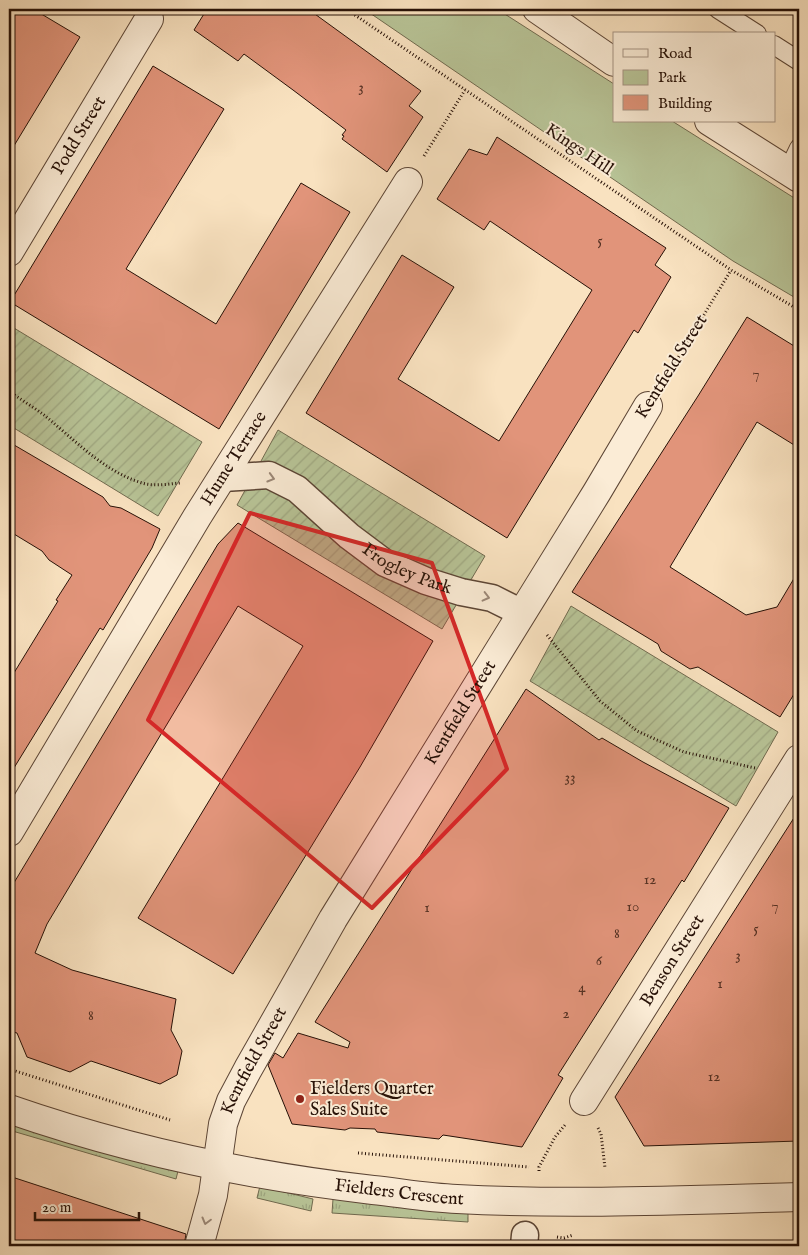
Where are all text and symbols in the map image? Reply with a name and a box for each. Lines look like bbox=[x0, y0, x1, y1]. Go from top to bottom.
legend bbox=[613, 32, 776, 122]
text: Road bbox=[658, 44, 693, 63]
text: Park bbox=[658, 68, 688, 87]
house number: 3 bbox=[358, 78, 364, 97]
street label: Podd Street bbox=[47, 92, 111, 179]
text: Building bbox=[658, 94, 713, 113]
street label: Kings Hill bbox=[540, 119, 618, 181]
house number: 5 bbox=[597, 231, 603, 250]
street label: Kentfield Street bbox=[631, 311, 713, 423]
house number: 7 bbox=[752, 364, 760, 383]
street label: Hume Terrace bbox=[196, 407, 272, 510]
one-way arrow bbox=[267, 472, 276, 483]
street label: Frogley Park bbox=[357, 538, 455, 600]
one-way arrow bbox=[481, 591, 490, 602]
street label: Kentfield Street bbox=[419, 656, 502, 769]
house number: 33 bbox=[564, 768, 576, 787]
house number: 12 bbox=[644, 870, 656, 889]
house number: 7 bbox=[771, 896, 779, 915]
house number: 10 bbox=[627, 897, 639, 916]
house number: 1 bbox=[424, 898, 430, 917]
street label: Benson Street bbox=[635, 910, 710, 1011]
house number: 5 bbox=[753, 919, 759, 938]
house number: 8 bbox=[614, 924, 620, 943]
house number: 3 bbox=[735, 946, 741, 965]
house number: 6 bbox=[596, 951, 603, 970]
house number: 1 bbox=[717, 974, 723, 993]
house number: 4 bbox=[578, 978, 586, 997]
street label: Kentfield Street bbox=[216, 1003, 292, 1117]
house number: 2 bbox=[562, 1004, 570, 1023]
house number: 8 bbox=[88, 1006, 94, 1025]
house number: 12 bbox=[708, 1067, 720, 1086]
place label: Fielders Quarter Sales Suite bbox=[310, 1078, 434, 1122]
marker: Fielders Quarter Sales Suite bbox=[294, 1093, 306, 1105]
street label: Fielders Crescent bbox=[333, 1174, 464, 1211]
scale bar bbox=[35, 1190, 139, 1222]
text: 20 m bbox=[42, 1198, 72, 1217]
one-way arrow bbox=[201, 1216, 212, 1225]

